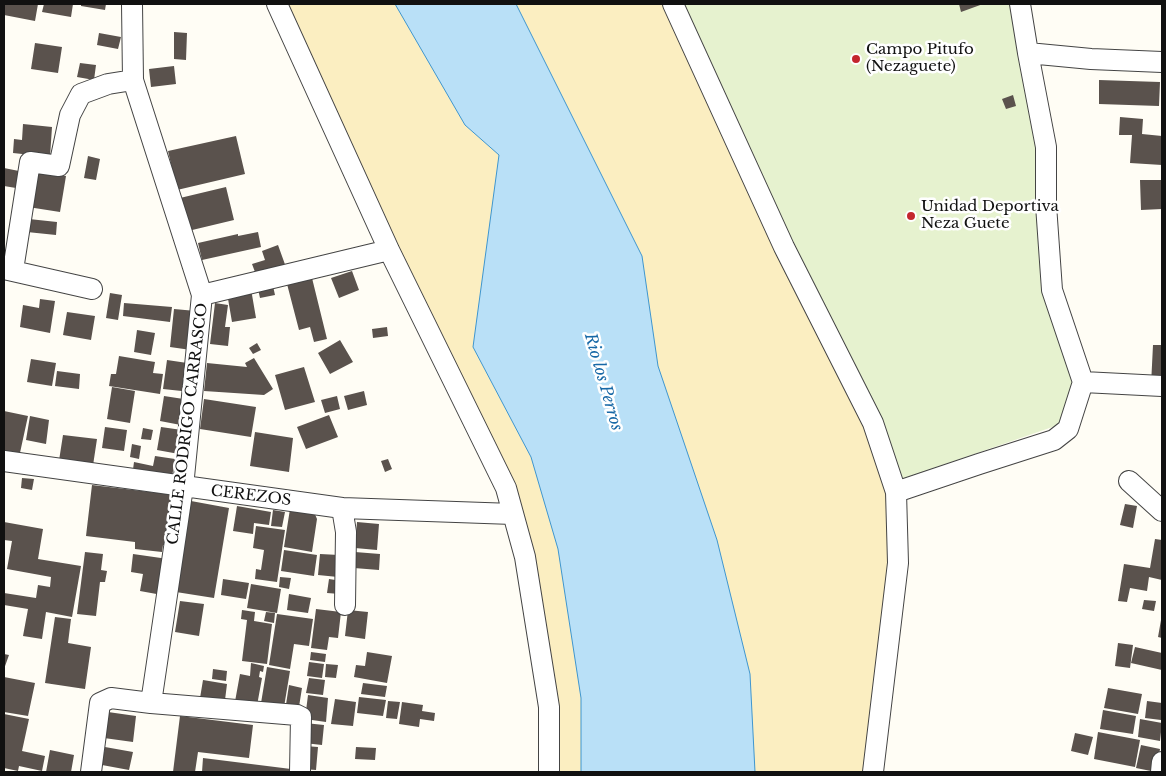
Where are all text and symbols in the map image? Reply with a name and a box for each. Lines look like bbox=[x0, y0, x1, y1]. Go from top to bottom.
place label: Campo Pitufo (Nezaguete) bbox=[866, 41, 974, 76]
marker: Campo Pitufo (Nezaguete) bbox=[850, 53, 862, 65]
place label: Unidad Deportiva Neza Guete bbox=[921, 198, 1059, 233]
marker: Unidad Deportiva Neza Guete bbox=[905, 210, 917, 222]
street label: CALLE RODRIGO CARRASCO bbox=[164, 302, 212, 546]
water label: Rio los Perros bbox=[580, 331, 626, 433]
street label: CEREZOS bbox=[210, 482, 292, 510]

